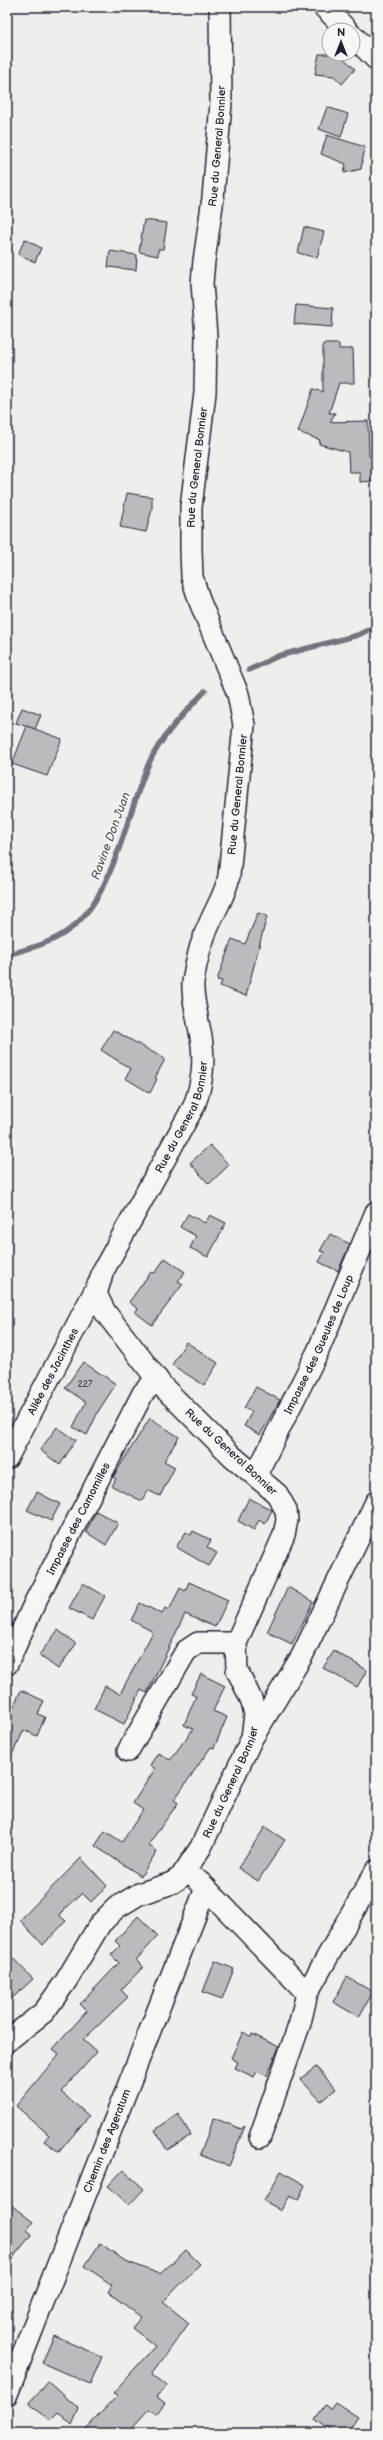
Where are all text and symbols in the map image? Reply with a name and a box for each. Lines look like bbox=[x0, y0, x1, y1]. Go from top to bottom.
north arrow bbox=[321, 22, 361, 62]
text: N bbox=[337, 26, 345, 39]
street label: Rue du General Bonnier bbox=[205, 85, 228, 207]
street label: Rue du General Bonnier bbox=[185, 405, 210, 528]
street label: Rue du General Bonnier bbox=[225, 732, 250, 855]
water label: Ravine Don Juan bbox=[88, 790, 134, 882]
street label: Rue du General Bonnier bbox=[152, 1060, 209, 1175]
street label: Impasse des Gueules de Loup bbox=[281, 1273, 356, 1416]
street label: Allée des Jacinthes bbox=[24, 1325, 81, 1417]
house number: 227 bbox=[77, 1379, 93, 1390]
street label: Rue du General Bonnier bbox=[182, 1406, 280, 1499]
street label: Impasse des Camomilles bbox=[44, 1460, 113, 1577]
street label: Rue du General Bonnier bbox=[200, 1725, 260, 1840]
street label: Chemin des Ageratum bbox=[80, 2087, 133, 2195]

